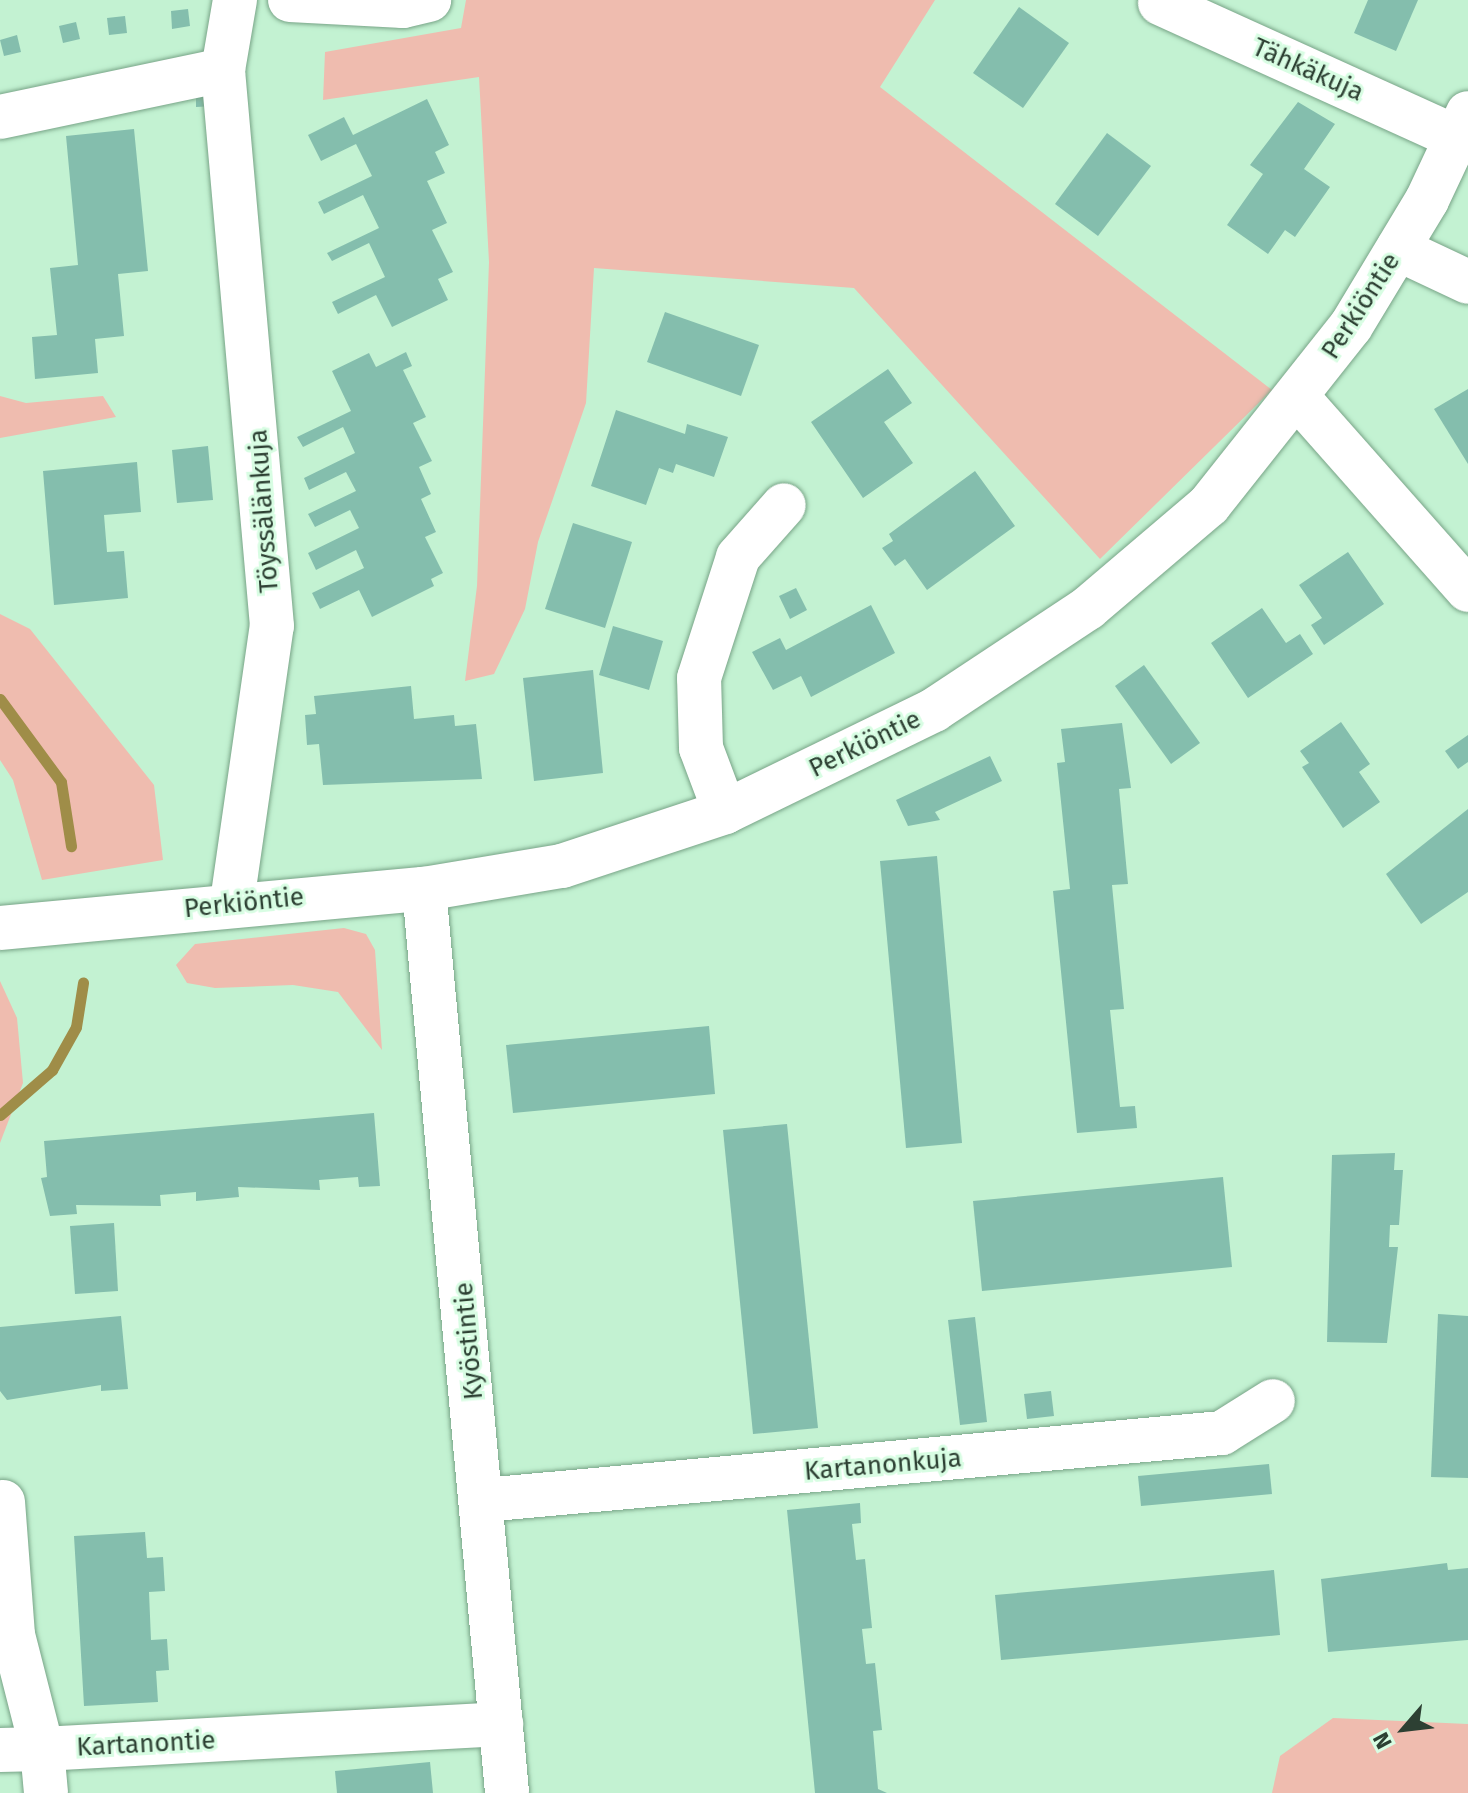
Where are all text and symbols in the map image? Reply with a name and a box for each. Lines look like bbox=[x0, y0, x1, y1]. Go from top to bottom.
street label: Tähkäkuja bbox=[1248, 32, 1368, 108]
street label: Perkiöntie bbox=[1315, 247, 1407, 365]
street label: Töyssälänkuja bbox=[243, 428, 285, 594]
street label: Perkiöntie bbox=[804, 704, 926, 784]
street label: Perkiöntie bbox=[182, 881, 306, 925]
street label: Kyöstintie bbox=[448, 1281, 490, 1401]
street label: Kartanonkuja bbox=[803, 1443, 963, 1487]
north arrow bbox=[1364, 1689, 1444, 1769]
street label: Kartanontie bbox=[76, 1725, 216, 1763]
text: N bbox=[1367, 1728, 1398, 1753]

